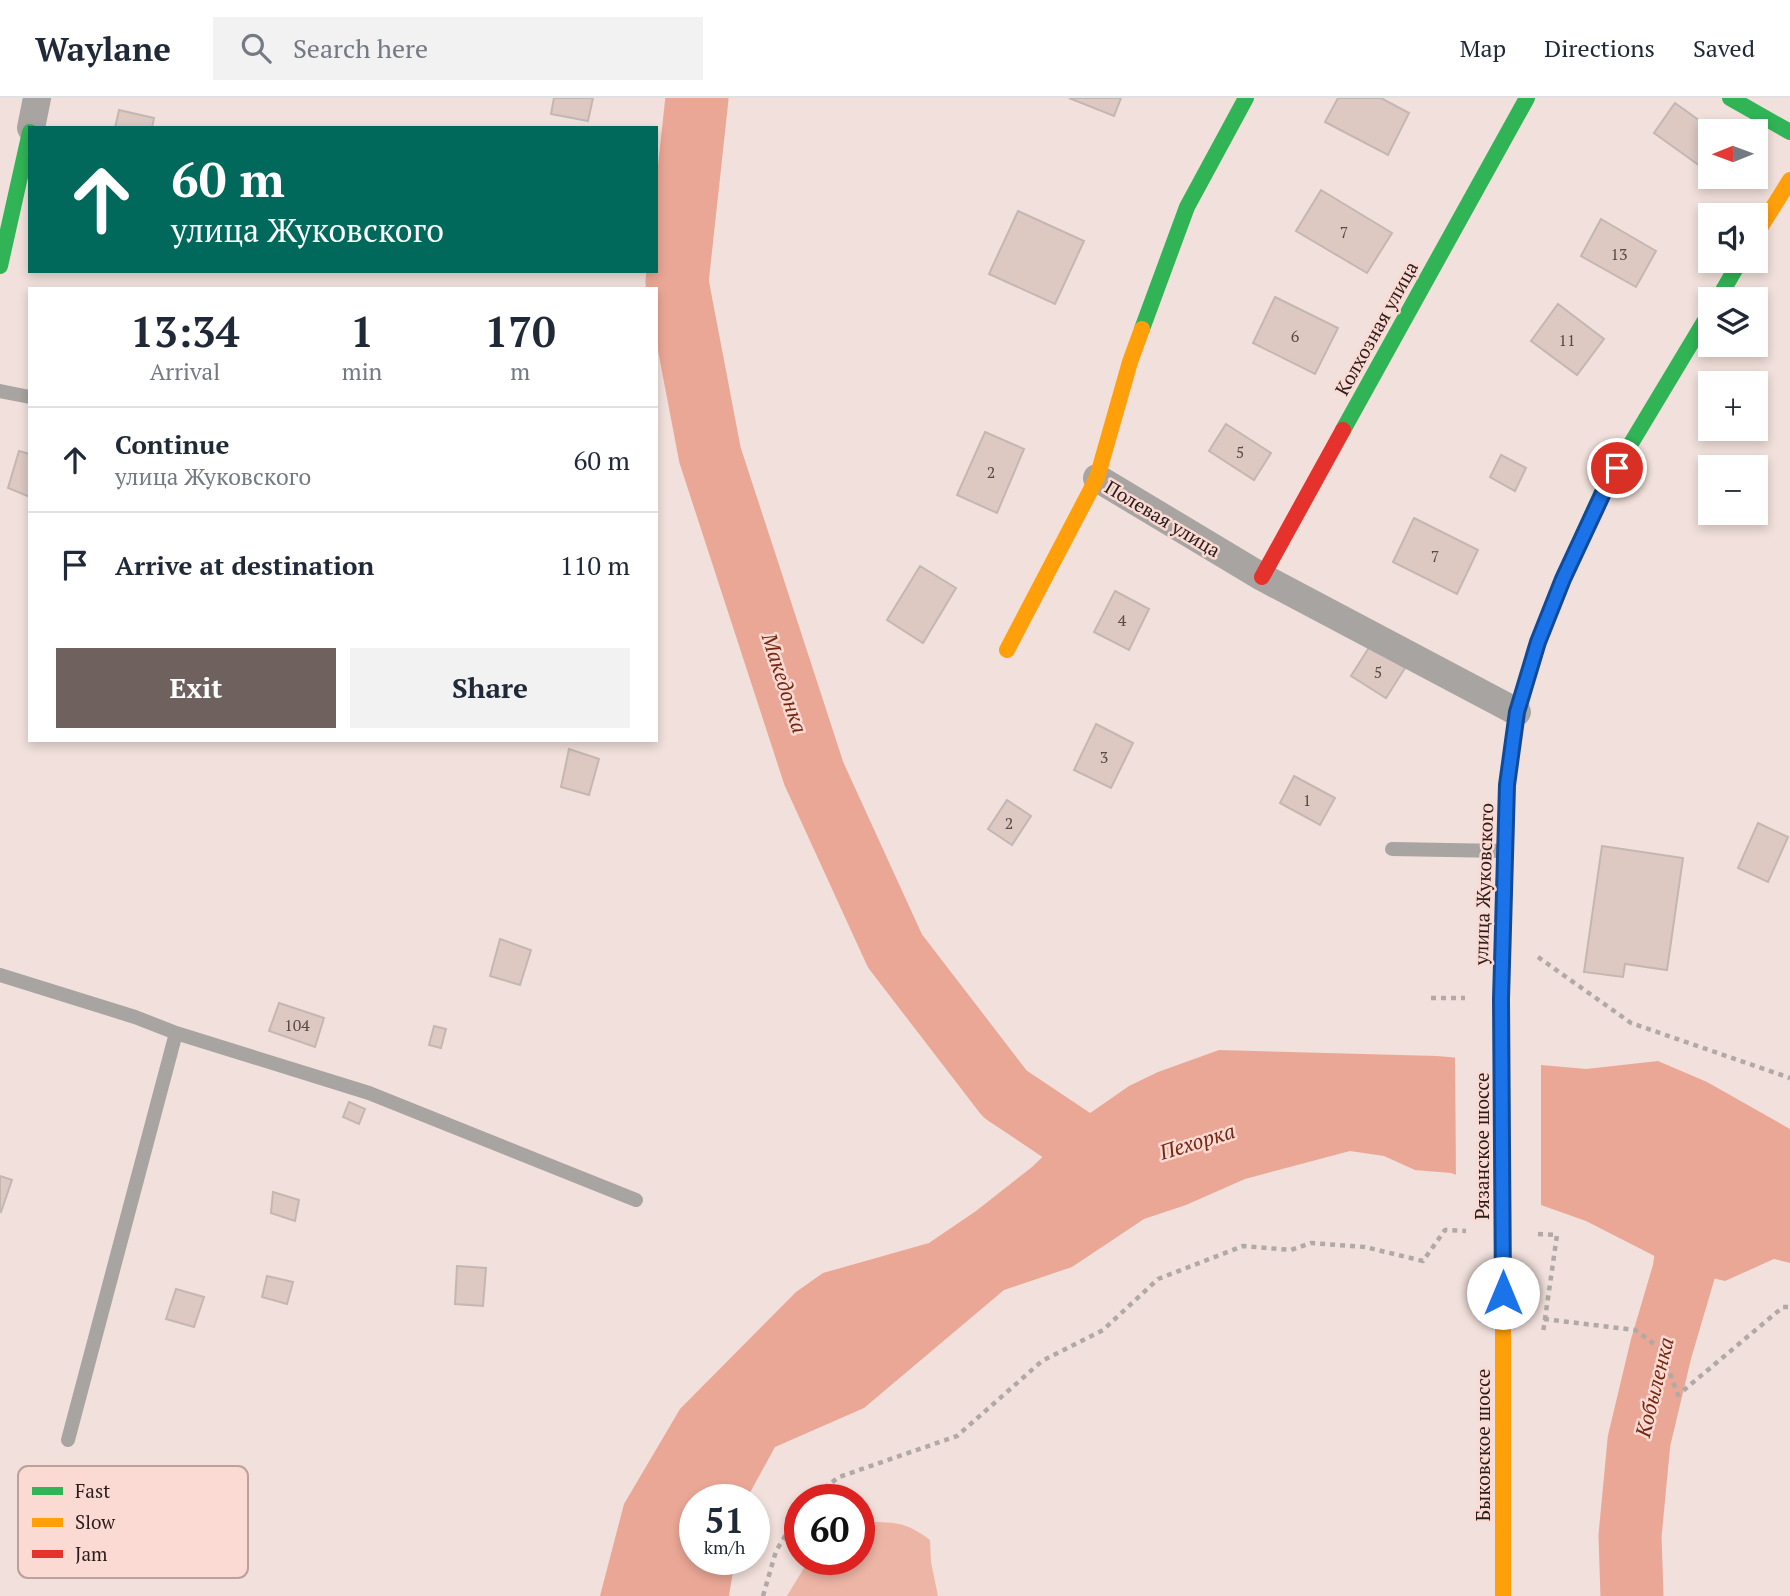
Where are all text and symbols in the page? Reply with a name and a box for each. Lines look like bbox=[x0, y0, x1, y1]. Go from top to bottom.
search box bbox=[213, 17, 703, 80]
text: Waylane bbox=[35, 27, 171, 70]
icon: search bbox=[237, 29, 275, 67]
text: Search here bbox=[293, 31, 428, 65]
text: Map bbox=[1460, 32, 1506, 64]
text: Directions bbox=[1544, 32, 1655, 64]
text: Saved bbox=[1693, 32, 1755, 64]
north arrow bbox=[1698, 119, 1768, 189]
map controls bbox=[1698, 119, 1768, 525]
text: 60 m bbox=[171, 146, 285, 211]
icon: ahead bbox=[56, 154, 147, 245]
button: sound bbox=[1698, 203, 1768, 273]
text: улица Жуковского bbox=[171, 209, 444, 251]
house number: 7 bbox=[1340, 221, 1348, 243]
house number: 13 bbox=[1610, 243, 1628, 265]
street label: Колхозная улица bbox=[1329, 256, 1423, 399]
button: layers bbox=[1698, 287, 1768, 357]
text: 13:34 bbox=[130, 303, 240, 359]
text: 1 bbox=[350, 303, 374, 359]
text: 170 bbox=[485, 303, 556, 359]
house number: 6 bbox=[1291, 325, 1300, 347]
house number: 11 bbox=[1558, 329, 1576, 351]
text: Arrival bbox=[150, 356, 220, 387]
text: min bbox=[342, 356, 382, 387]
text: m bbox=[510, 356, 530, 387]
button: + bbox=[1698, 371, 1768, 441]
text: Continue bbox=[115, 427, 229, 461]
pin bbox=[1587, 438, 1647, 498]
icon: ahead bbox=[56, 441, 94, 479]
house number: 5 bbox=[1236, 441, 1244, 463]
text: 60 m bbox=[574, 443, 630, 477]
icon: arrive bbox=[1598, 449, 1636, 487]
button: − bbox=[1698, 455, 1768, 525]
text: улица Жуковского bbox=[115, 461, 311, 492]
house number: 2 bbox=[987, 461, 995, 483]
street label: Полевая улица bbox=[1101, 474, 1226, 562]
house number: 7 bbox=[1431, 545, 1439, 567]
icon: arrive bbox=[56, 546, 94, 584]
text: Arrive at destination bbox=[115, 548, 374, 582]
text: 110 m bbox=[560, 548, 630, 582]
house number: 4 bbox=[1118, 609, 1127, 631]
water label: Македонка bbox=[755, 628, 814, 737]
button: Exit bbox=[56, 648, 336, 728]
button: Share bbox=[350, 648, 630, 728]
house number: 5 bbox=[1374, 661, 1382, 683]
house number: 3 bbox=[1100, 746, 1108, 768]
house number: 1 bbox=[1303, 789, 1311, 811]
street label: улица Жуковского bbox=[1468, 803, 1498, 966]
house number: 2 bbox=[1005, 812, 1013, 834]
house number: 104 bbox=[284, 1014, 310, 1036]
street label: Рязанское шоссе bbox=[1469, 1072, 1494, 1220]
water label: Пехорка bbox=[1155, 1116, 1238, 1166]
position arrow bbox=[1466, 1256, 1540, 1330]
water label: Кобыленка bbox=[1628, 1334, 1680, 1441]
street label: Быковское шоссе bbox=[1470, 1369, 1495, 1521]
legend bbox=[18, 1466, 248, 1578]
text: Fast bbox=[75, 1478, 110, 1503]
speed limit sign: 60 bbox=[784, 1484, 875, 1575]
text: 51 bbox=[705, 1497, 744, 1543]
text: Slow bbox=[75, 1509, 116, 1534]
text: km/h bbox=[704, 1535, 745, 1559]
text: Jam bbox=[75, 1541, 108, 1566]

